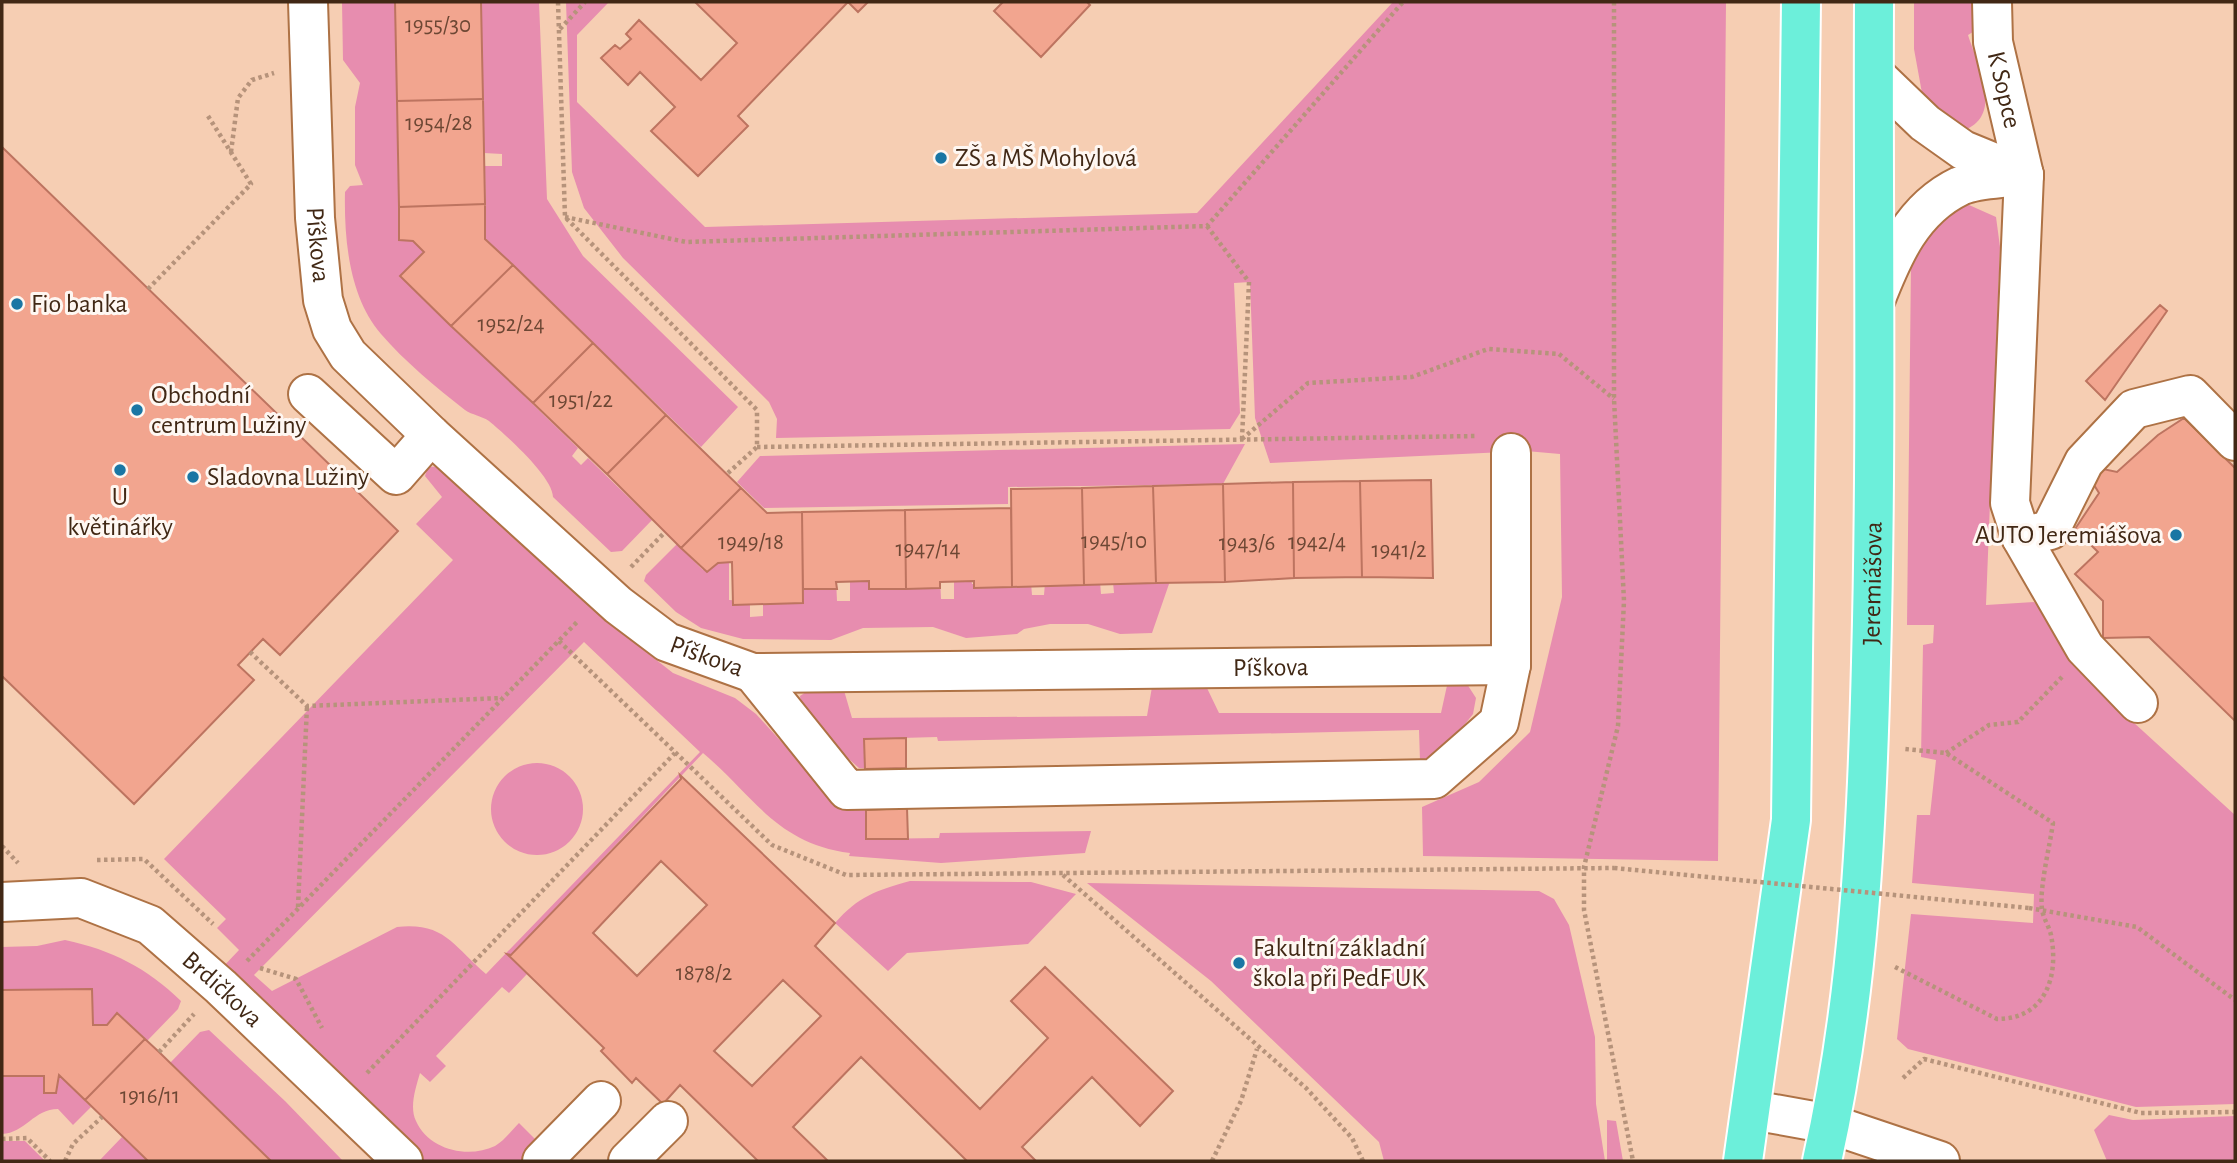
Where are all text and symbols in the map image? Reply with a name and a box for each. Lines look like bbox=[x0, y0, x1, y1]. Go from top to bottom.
house number: 1955/30 bbox=[405, 14, 471, 37]
street label: K Sopce bbox=[1983, 49, 2026, 131]
house number: 1954/28 bbox=[405, 112, 473, 135]
place label: ZŠ a MŠ Mohylová bbox=[955, 144, 1137, 171]
marker: ZŠ a MŠ Mohylová bbox=[933, 150, 949, 166]
street label: Píškova bbox=[302, 207, 334, 284]
place label: Fio banka bbox=[31, 291, 128, 317]
marker: Fio banka bbox=[9, 296, 25, 312]
house number: 1952/24 bbox=[478, 313, 544, 336]
place label: Obchodní centrum Lužiny bbox=[151, 382, 306, 438]
house number: 1951/22 bbox=[549, 389, 613, 412]
marker: Obchodní centrum Lužiny bbox=[129, 402, 145, 418]
marker: U květinářky bbox=[112, 462, 128, 478]
place label: Sladovna Lužiny bbox=[207, 464, 369, 490]
marker: Sladovna Lužiny bbox=[185, 469, 201, 485]
place label: U květinářky bbox=[67, 484, 173, 540]
street label: Jeremiášova bbox=[1858, 521, 1887, 645]
place label: AUTO Jeremiášova bbox=[1975, 522, 2162, 548]
marker: AUTO Jeremiášova bbox=[2168, 527, 2184, 543]
house number: 1945/10 bbox=[1081, 530, 1147, 553]
house number: 1949/18 bbox=[718, 531, 784, 554]
house number: 1942/4 bbox=[1288, 531, 1346, 554]
house number: 1943/6 bbox=[1219, 532, 1275, 555]
house number: 1947/14 bbox=[896, 538, 960, 561]
house number: 1941/2 bbox=[1372, 539, 1426, 562]
street label: Píškova bbox=[667, 631, 747, 681]
street label: Píškova bbox=[1233, 654, 1309, 681]
place label: Fakultní základní škola při PedF UK bbox=[1253, 935, 1426, 991]
street label: Brdičkova bbox=[177, 947, 267, 1032]
marker: Fakultní základní škola při PedF UK bbox=[1231, 955, 1247, 971]
house number: 1878/2 bbox=[676, 962, 732, 985]
house number: 1916/11 bbox=[120, 1085, 180, 1108]

